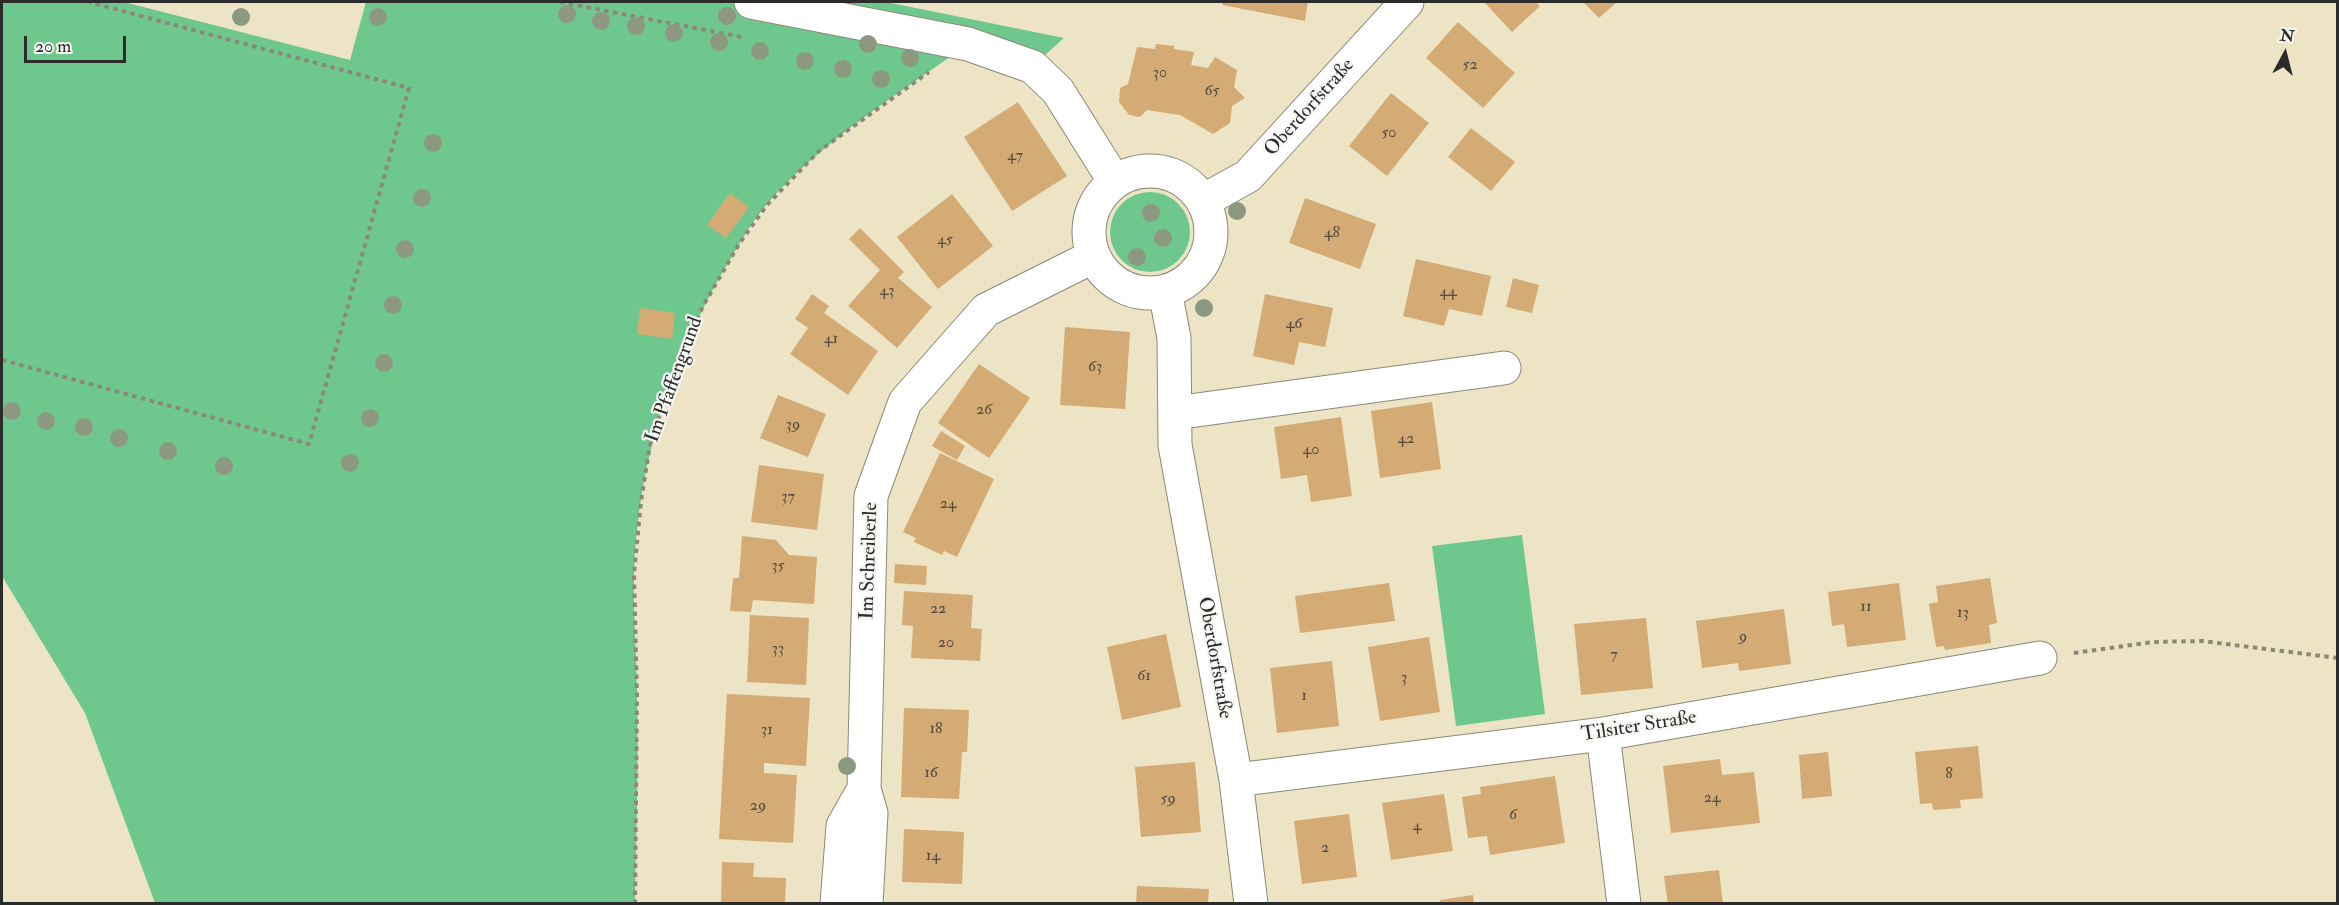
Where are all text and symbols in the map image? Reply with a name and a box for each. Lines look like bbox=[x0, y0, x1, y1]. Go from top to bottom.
scale bar bbox=[27, 24, 129, 62]
north arrow bbox=[2255, 24, 2315, 84]
text: N bbox=[2279, 25, 2296, 47]
text: 20 m bbox=[35, 35, 71, 58]
street label: Oberdorfstraße bbox=[1260, 54, 1360, 162]
house number: 52 bbox=[1462, 56, 1478, 76]
house number: 30 bbox=[1153, 64, 1167, 84]
house number: 65 bbox=[1204, 82, 1220, 102]
house number: 50 bbox=[1381, 124, 1397, 144]
house number: 47 bbox=[1007, 147, 1023, 167]
house number: 48 bbox=[1324, 224, 1340, 244]
house number: 45 bbox=[937, 231, 953, 251]
house number: 43 bbox=[880, 282, 894, 302]
house number: 44 bbox=[1439, 283, 1457, 303]
street label: Im Pfaffengrund bbox=[641, 314, 709, 446]
house number: 46 bbox=[1286, 315, 1302, 335]
house number: 41 bbox=[824, 330, 838, 350]
house number: 63 bbox=[1088, 358, 1102, 378]
house number: 26 bbox=[976, 401, 992, 421]
house number: 39 bbox=[786, 416, 800, 436]
house number: 42 bbox=[1398, 430, 1414, 450]
house number: 40 bbox=[1303, 441, 1319, 461]
house number: 37 bbox=[781, 488, 795, 508]
house number: 24 bbox=[940, 495, 956, 515]
street label: Im Schreiberle bbox=[856, 502, 884, 620]
house number: 35 bbox=[771, 557, 785, 577]
street label: Oberdorfstraße bbox=[1191, 595, 1237, 721]
house number: 11 bbox=[1860, 598, 1872, 618]
house number: 22 bbox=[930, 600, 946, 620]
house number: 13 bbox=[1957, 604, 1969, 624]
house number: 9 bbox=[1739, 628, 1747, 648]
house number: 20 bbox=[938, 634, 954, 654]
house number: 33 bbox=[772, 640, 784, 660]
house number: 7 bbox=[1610, 646, 1618, 666]
house number: 61 bbox=[1137, 667, 1151, 687]
house number: 3 bbox=[1401, 669, 1407, 689]
house number: 1 bbox=[1301, 687, 1307, 707]
street label: Tilsiter Straße bbox=[1580, 706, 1698, 748]
house number: 18 bbox=[929, 720, 943, 740]
house number: 31 bbox=[761, 721, 773, 741]
house number: 16 bbox=[924, 764, 938, 784]
house number: 8 bbox=[1945, 765, 1953, 785]
house number: 24 bbox=[1704, 789, 1720, 809]
house number: 59 bbox=[1160, 790, 1176, 810]
house number: 29 bbox=[750, 797, 766, 817]
house number: 6 bbox=[1509, 806, 1517, 826]
house number: 4 bbox=[1413, 817, 1421, 837]
house number: 2 bbox=[1321, 839, 1329, 859]
house number: 14 bbox=[926, 847, 940, 867]

